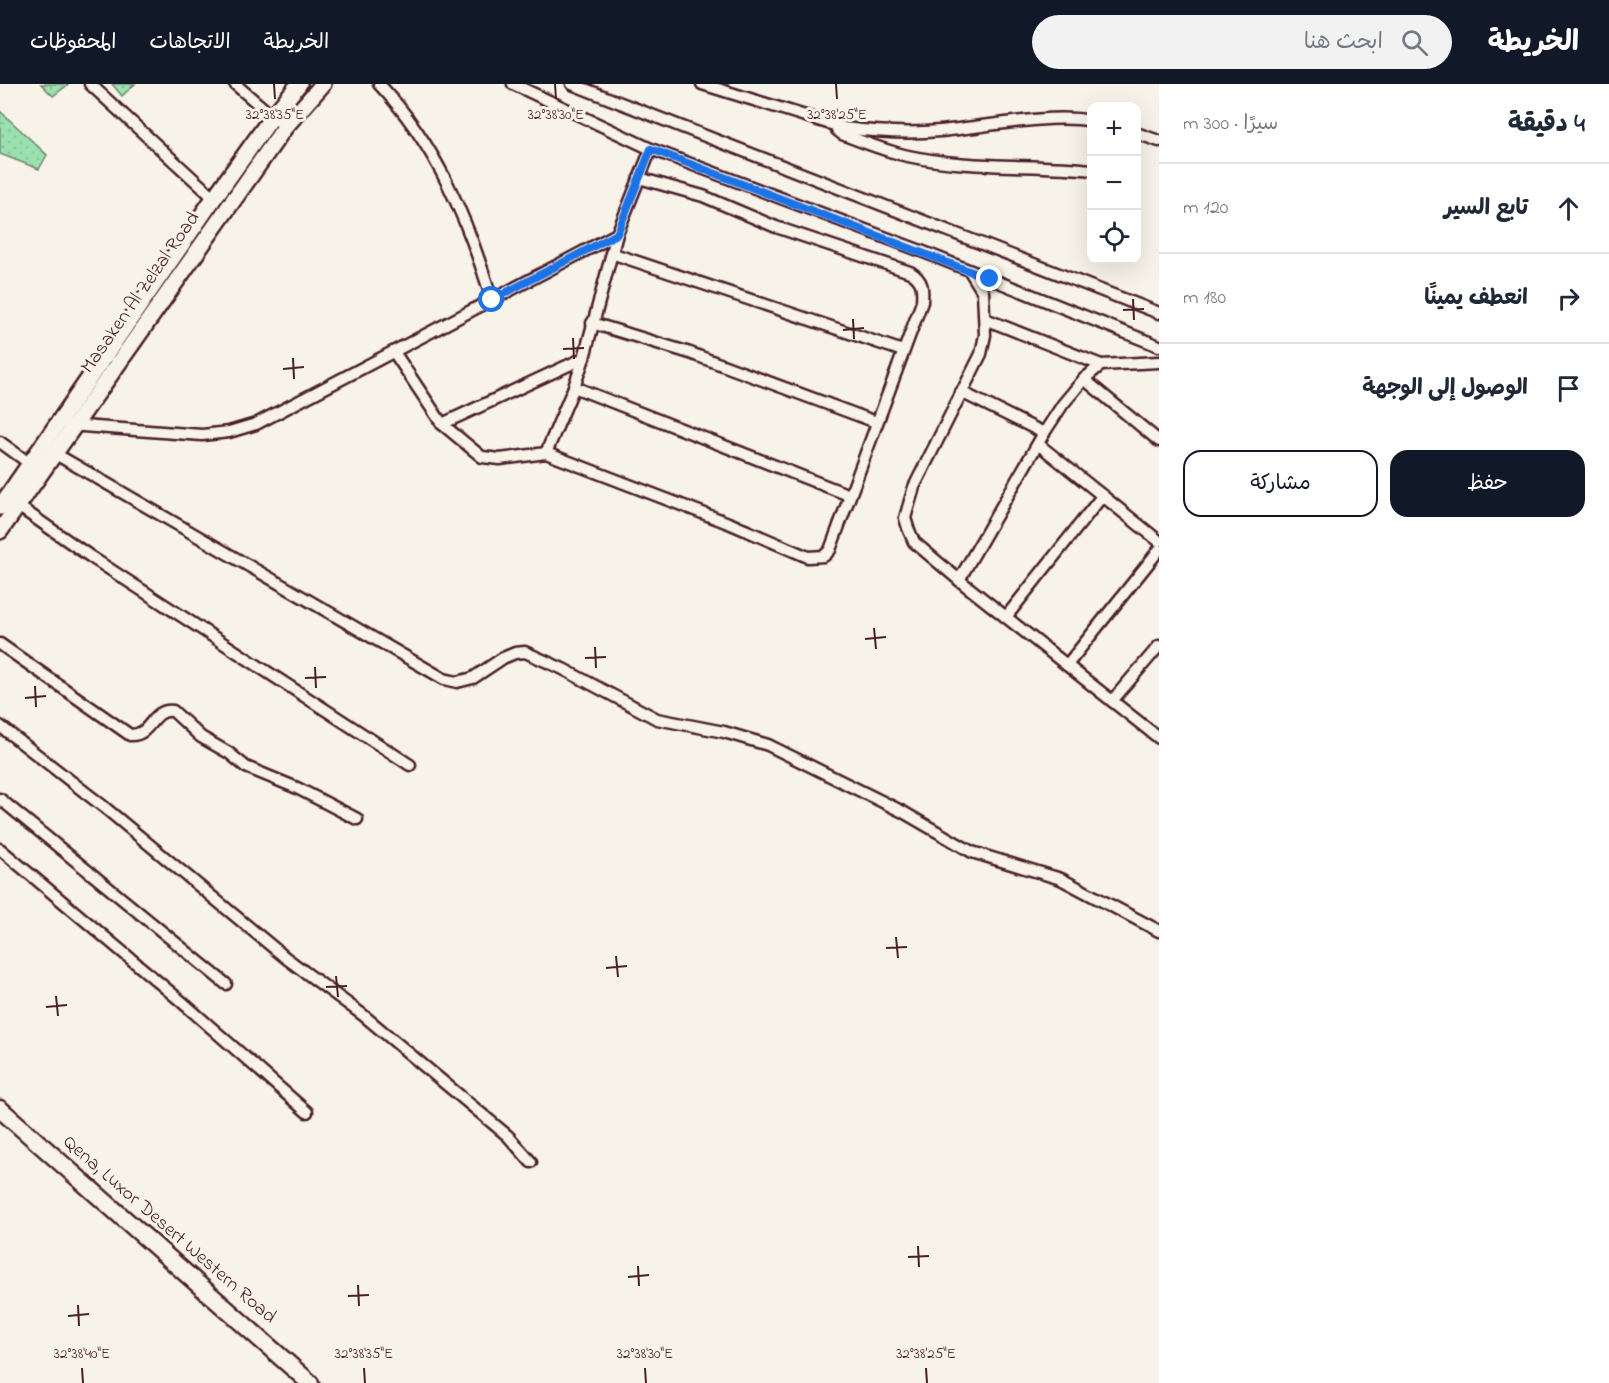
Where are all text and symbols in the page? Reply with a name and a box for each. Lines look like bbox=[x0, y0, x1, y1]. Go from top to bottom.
search box bbox=[1032, 15, 1452, 69]
text: الخريطة bbox=[1488, 23, 1579, 64]
icon: search bbox=[1398, 26, 1431, 59]
text: ابحث هنا bbox=[1304, 27, 1383, 59]
text: المحفوظات bbox=[30, 28, 116, 58]
text: الاتجاهات bbox=[149, 28, 231, 58]
text: الخريطة bbox=[264, 28, 329, 58]
map controls bbox=[1087, 102, 1141, 264]
button: + bbox=[1087, 102, 1141, 156]
text: 32°38'35"E bbox=[246, 104, 304, 126]
text: 32°38'30"E bbox=[528, 104, 584, 126]
text: 32°38'25"E bbox=[807, 104, 867, 126]
text: 4 دقيقة bbox=[1508, 106, 1585, 144]
text: سيرًا · 300 m bbox=[1183, 110, 1278, 139]
button: − bbox=[1087, 156, 1141, 210]
icon: ahead bbox=[1552, 192, 1585, 225]
text: تابع السير bbox=[1444, 193, 1528, 225]
text: 120 m bbox=[1183, 194, 1228, 223]
street label: Masaken Al Zelzal Road bbox=[74, 206, 208, 380]
button: locate bbox=[1087, 210, 1141, 264]
route end bbox=[976, 265, 1002, 291]
icon: right bbox=[1552, 282, 1585, 315]
text: انعطف يمينًا bbox=[1424, 283, 1528, 315]
text: 180 m bbox=[1183, 284, 1226, 313]
route start bbox=[478, 286, 504, 312]
icon: arrive bbox=[1552, 372, 1585, 405]
text: الوصول إلى الوجهة bbox=[1362, 373, 1528, 405]
button: مشاركة bbox=[1183, 450, 1378, 517]
button: حفظ bbox=[1390, 450, 1585, 517]
street label: Qena, Luxor Desert Western Road bbox=[56, 1129, 282, 1331]
text: 32°38'40"E bbox=[54, 1343, 110, 1365]
text: 32°38'35"E bbox=[335, 1343, 393, 1365]
text: 32°38'30"E bbox=[617, 1343, 673, 1365]
text: 32°38'25"E bbox=[896, 1343, 956, 1365]

